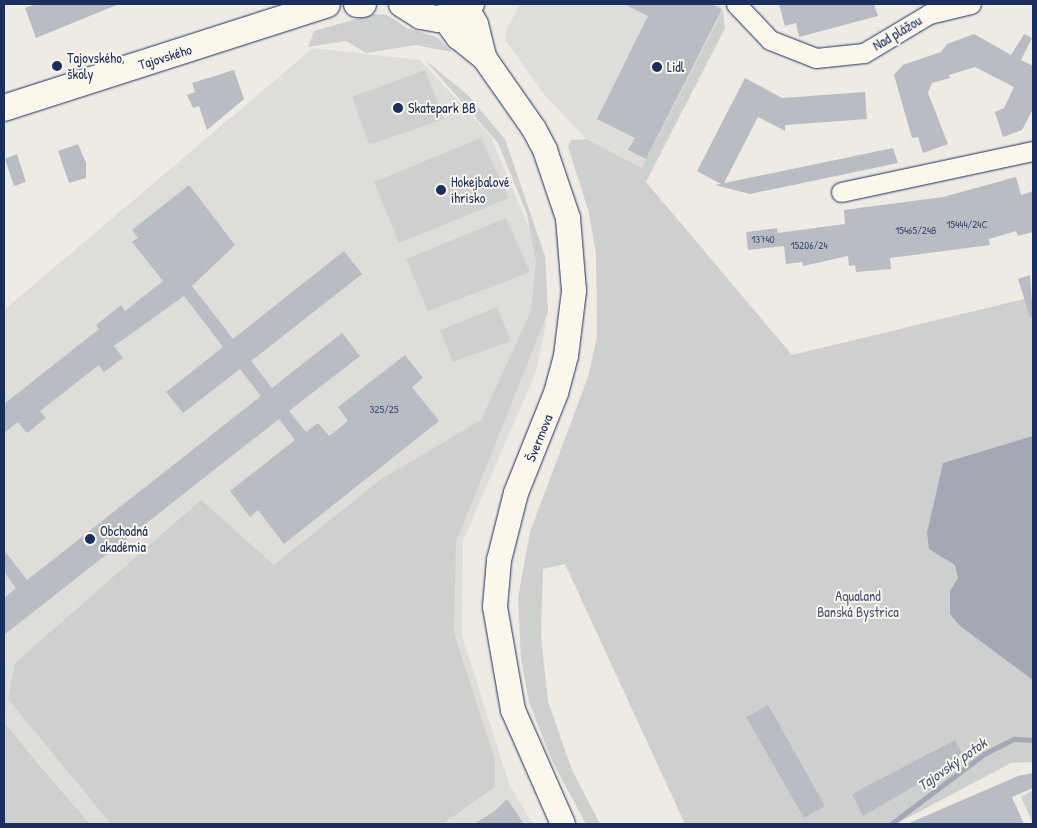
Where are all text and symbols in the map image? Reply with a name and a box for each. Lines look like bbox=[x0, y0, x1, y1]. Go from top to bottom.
street label: Nad plážou bbox=[870, 12, 924, 54]
street label: Tajovského bbox=[136, 41, 194, 73]
place label: Tajovského, školy bbox=[67, 50, 125, 82]
place label: Lidl bbox=[667, 59, 685, 75]
marker: Tajovského, školy bbox=[51, 60, 63, 72]
marker: Lidl bbox=[651, 61, 663, 73]
place label: Skatepark BB bbox=[408, 100, 476, 116]
marker: Skatepark BB bbox=[392, 102, 404, 114]
place label: Hokejbalové ihrisko bbox=[451, 174, 510, 206]
marker: Hokejbalové ihrisko bbox=[435, 184, 447, 196]
house number: 15444/24C bbox=[947, 217, 987, 231]
house number: 15465/24B bbox=[895, 223, 937, 237]
house number: 13740 bbox=[751, 232, 775, 246]
house number: 15206/24 bbox=[790, 238, 828, 252]
house number: 325/25 bbox=[369, 402, 399, 416]
street label: Švermova bbox=[522, 412, 556, 464]
place label: Obchodná akadémia bbox=[100, 523, 148, 556]
marker: Obchodná akadémia bbox=[84, 533, 96, 545]
park label: Aqualand Banská Bystrica bbox=[817, 588, 899, 620]
water label: Tajovský potok bbox=[914, 734, 990, 794]

